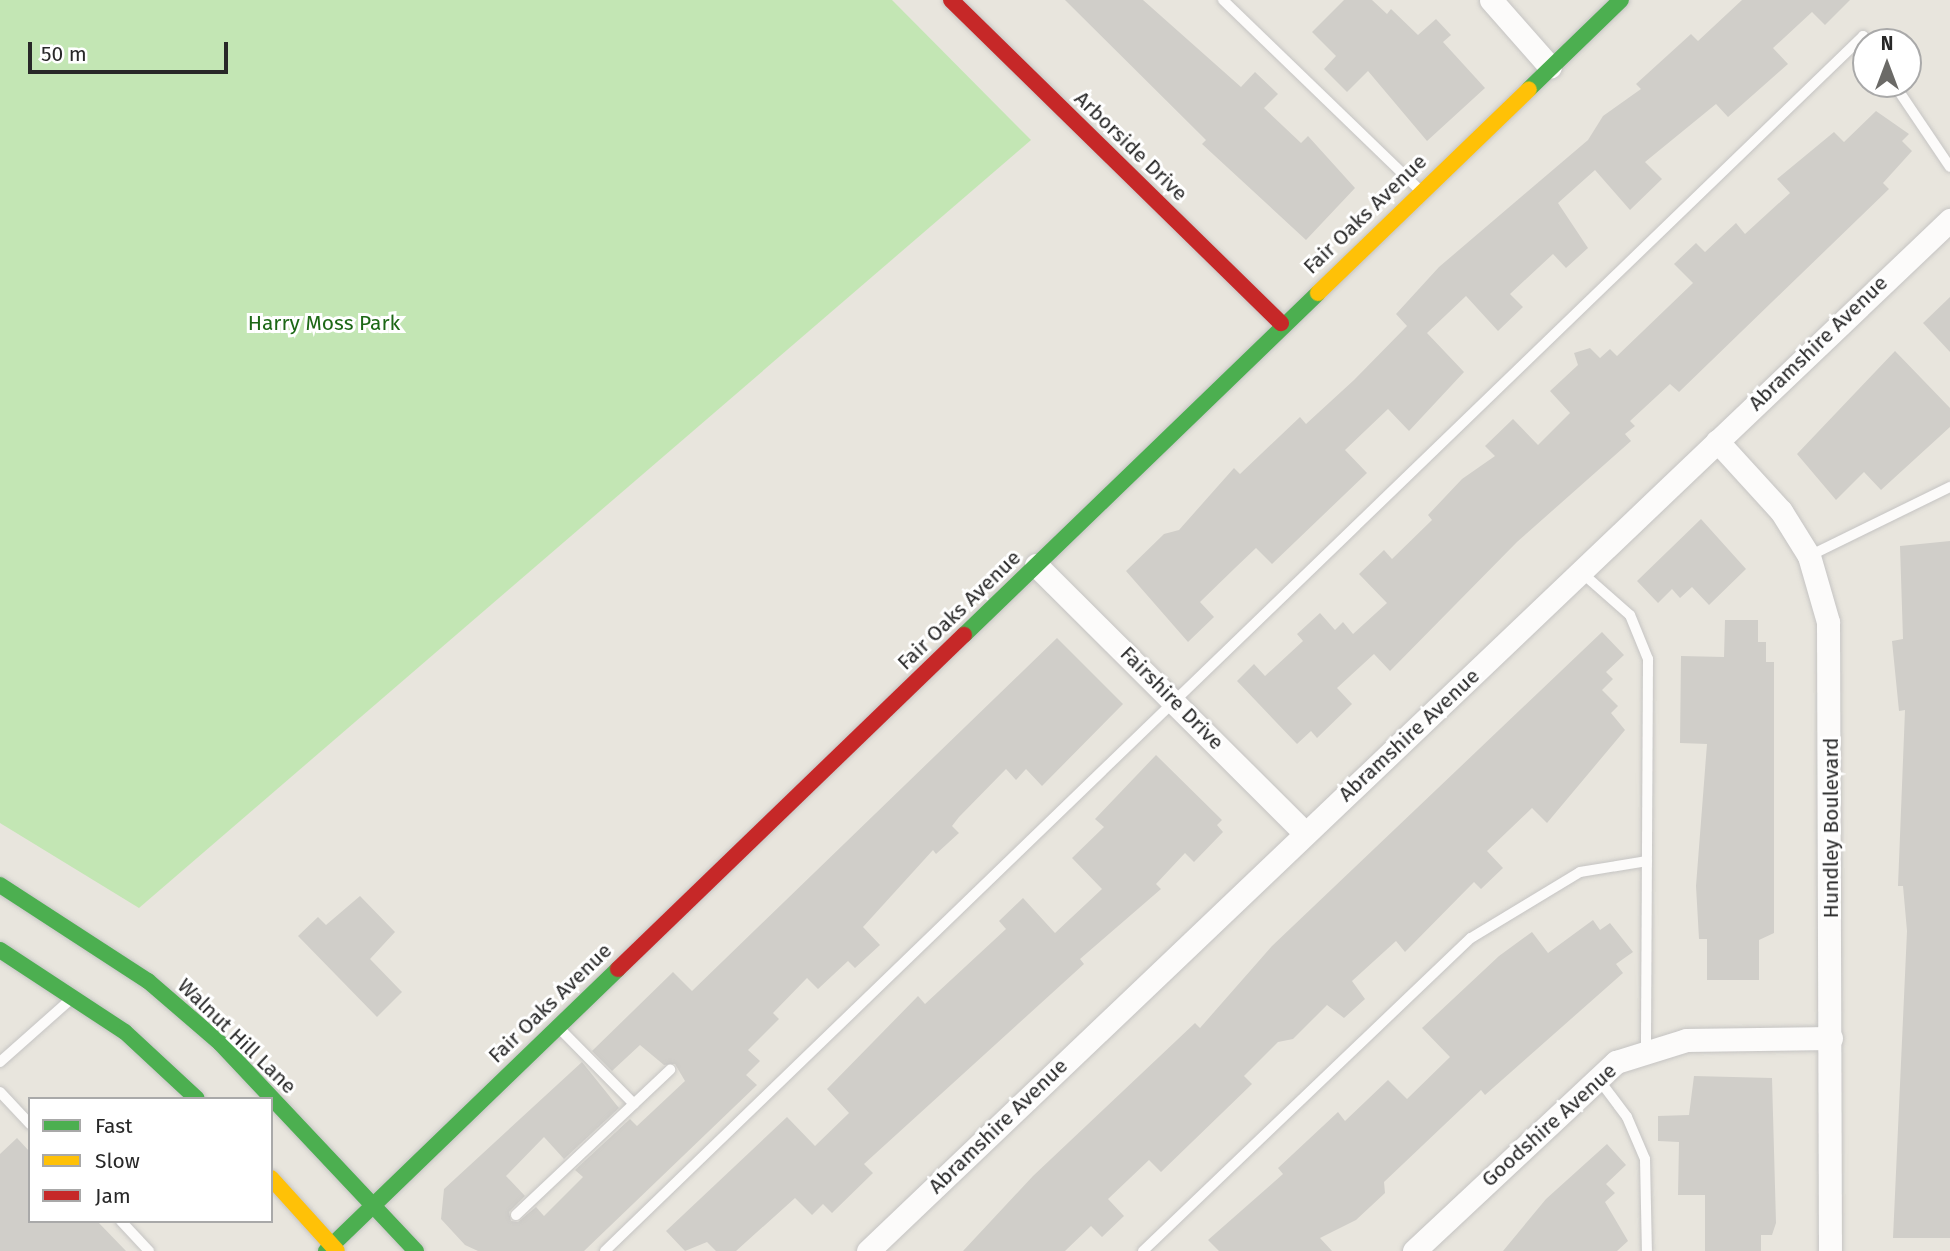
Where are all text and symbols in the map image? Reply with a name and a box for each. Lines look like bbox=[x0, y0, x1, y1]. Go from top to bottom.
scale bar bbox=[32, 28, 231, 72]
north arrow bbox=[1852, 28, 1922, 98]
text: N bbox=[1881, 32, 1893, 55]
text: 50 m bbox=[41, 41, 87, 67]
street label: Arborside Drive bbox=[1069, 86, 1193, 206]
street label: Fair Oaks Avenue bbox=[1298, 149, 1432, 279]
street label: Abramshire Avenue bbox=[1743, 270, 1893, 416]
park label: Harry Moss Park bbox=[248, 310, 400, 336]
street label: Fair Oaks Avenue bbox=[892, 545, 1026, 675]
street label: Fairshire Drive bbox=[1115, 641, 1229, 755]
street label: Abramshire Avenue bbox=[1333, 663, 1485, 807]
street label: Hundley Boulevard bbox=[1818, 738, 1844, 918]
street label: Fair Oaks Avenue bbox=[483, 938, 617, 1068]
street label: Walnut Hill Lane bbox=[172, 973, 302, 1099]
street label: Abramshire Avenue bbox=[923, 1053, 1073, 1199]
street label: Goodshire Avenue bbox=[1476, 1058, 1622, 1192]
legend bbox=[28, 1097, 273, 1223]
text: Fast bbox=[95, 1113, 133, 1139]
text: Slow bbox=[95, 1148, 140, 1174]
text: Jam bbox=[95, 1183, 131, 1209]

